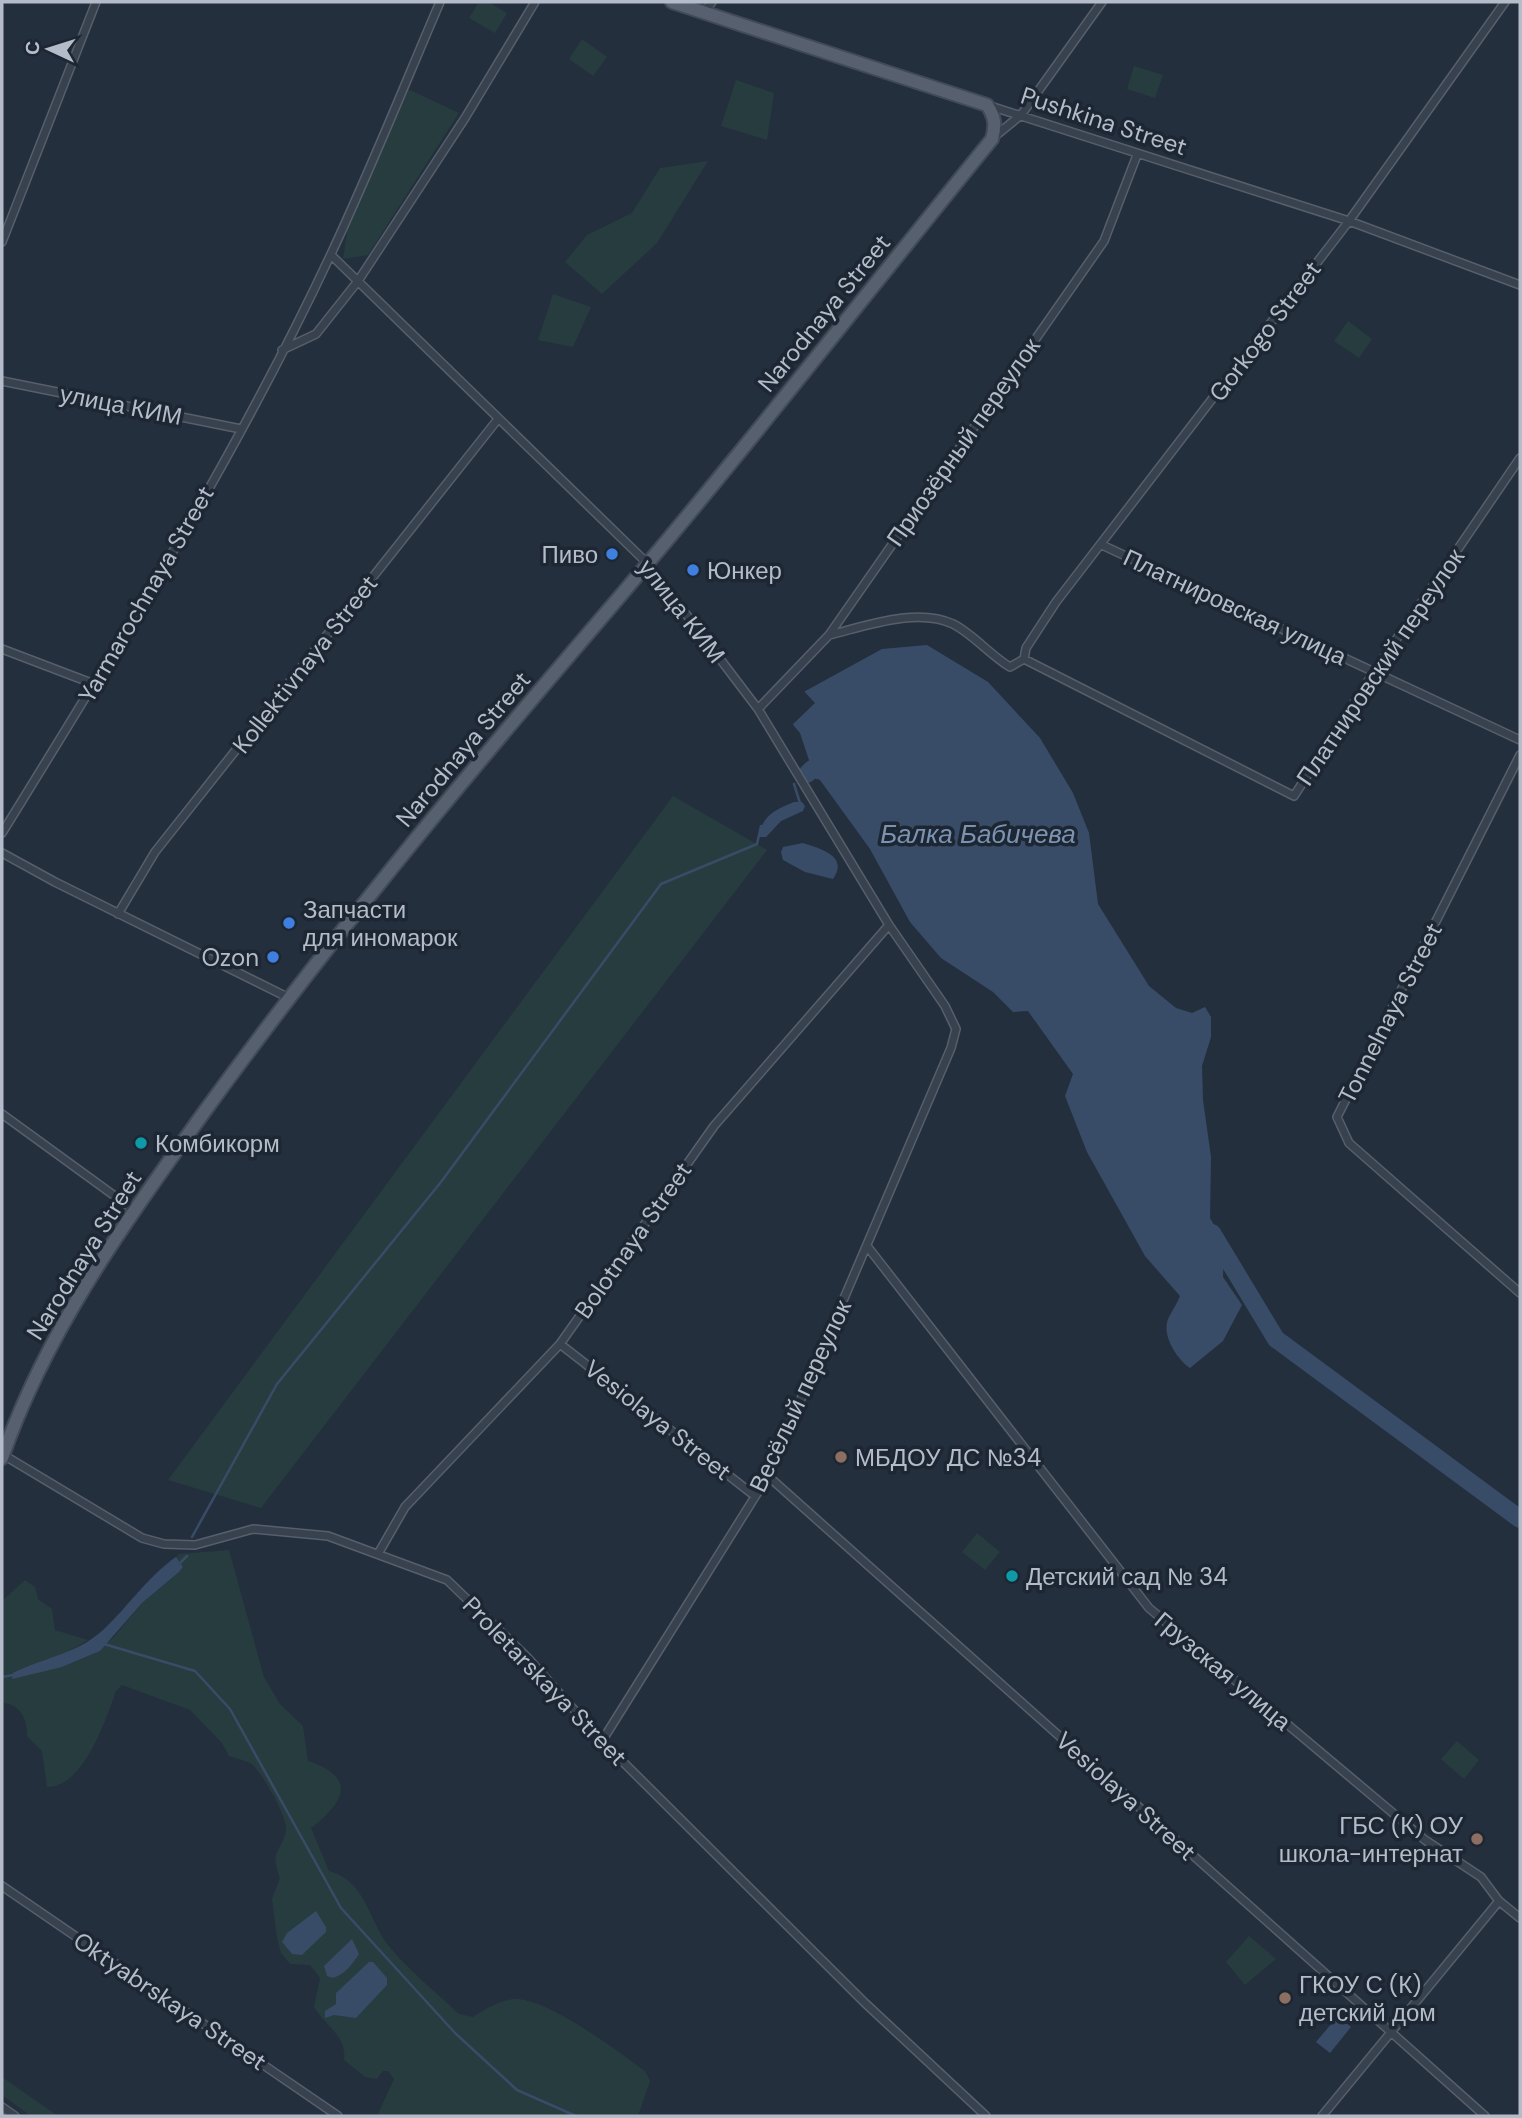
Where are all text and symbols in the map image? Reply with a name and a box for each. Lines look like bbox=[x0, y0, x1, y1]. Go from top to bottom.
north arrow bbox=[14, 14, 84, 84]
text: С bbox=[20, 40, 46, 56]
street label: Pushkina Street bbox=[1017, 80, 1191, 162]
street label: Narodnaya Street bbox=[751, 228, 897, 398]
street label: Gorkogo Street bbox=[1202, 255, 1328, 407]
street label: Приозёрный переулок bbox=[879, 331, 1047, 552]
street label: улица КИМ bbox=[57, 378, 185, 432]
street label: Yarmarochnaya Street bbox=[71, 480, 221, 708]
place label: Пиво bbox=[542, 539, 598, 570]
street label: Платнировская улица bbox=[1118, 542, 1352, 673]
street label: Платнировский переулок bbox=[1289, 542, 1471, 791]
marker: Пиво bbox=[604, 546, 620, 562]
street label: улица КИМ bbox=[632, 553, 732, 669]
place label: Юнкер bbox=[707, 555, 782, 586]
marker: Юнкер bbox=[685, 562, 701, 578]
street label: Kollektivnaya Street bbox=[226, 568, 384, 760]
street label: Narodnaya Street bbox=[389, 665, 537, 833]
water label: Балка Бабичева bbox=[880, 817, 1076, 851]
place label: Запчасти для иномарок bbox=[303, 894, 458, 953]
marker: Запчасти для иномарок bbox=[281, 915, 297, 931]
street label: Tonnelnaya Street bbox=[1331, 917, 1449, 1109]
place label: Ozon bbox=[201, 942, 259, 973]
marker: Ozon bbox=[265, 949, 281, 965]
place label: Комбикорм bbox=[155, 1128, 280, 1159]
marker: Комбикорм bbox=[133, 1135, 149, 1151]
street label: Bolotnaya Street bbox=[568, 1156, 698, 1324]
street label: Narodnaya Street bbox=[19, 1165, 149, 1345]
street label: Весёлый переулок bbox=[742, 1295, 858, 1497]
street label: Vesiolaya Street bbox=[578, 1353, 738, 1487]
place label: МБДОУ ДС №34 bbox=[855, 1442, 1041, 1473]
marker: МБДОУ ДС №34 bbox=[833, 1449, 849, 1465]
place label: Детский сад № 34 bbox=[1026, 1561, 1228, 1592]
marker: Детский сад № 34 bbox=[1004, 1568, 1020, 1584]
street label: Proletarskaya Street bbox=[456, 1590, 634, 1772]
street label: Грузская улица bbox=[1148, 1605, 1298, 1738]
street label: Vesiolaya Street bbox=[1049, 1725, 1203, 1867]
place label: ГБС (К) ОУ школа-интернат bbox=[1279, 1810, 1464, 1869]
marker: ГБС (К) ОУ школа-интернат bbox=[1469, 1831, 1485, 1847]
street label: Oktyabrskaya Street bbox=[67, 1925, 273, 2077]
place label: ГКОУ С (К) детский дом bbox=[1299, 1969, 1436, 2028]
marker: ГКОУ С (К) детский дом bbox=[1277, 1990, 1293, 2006]

